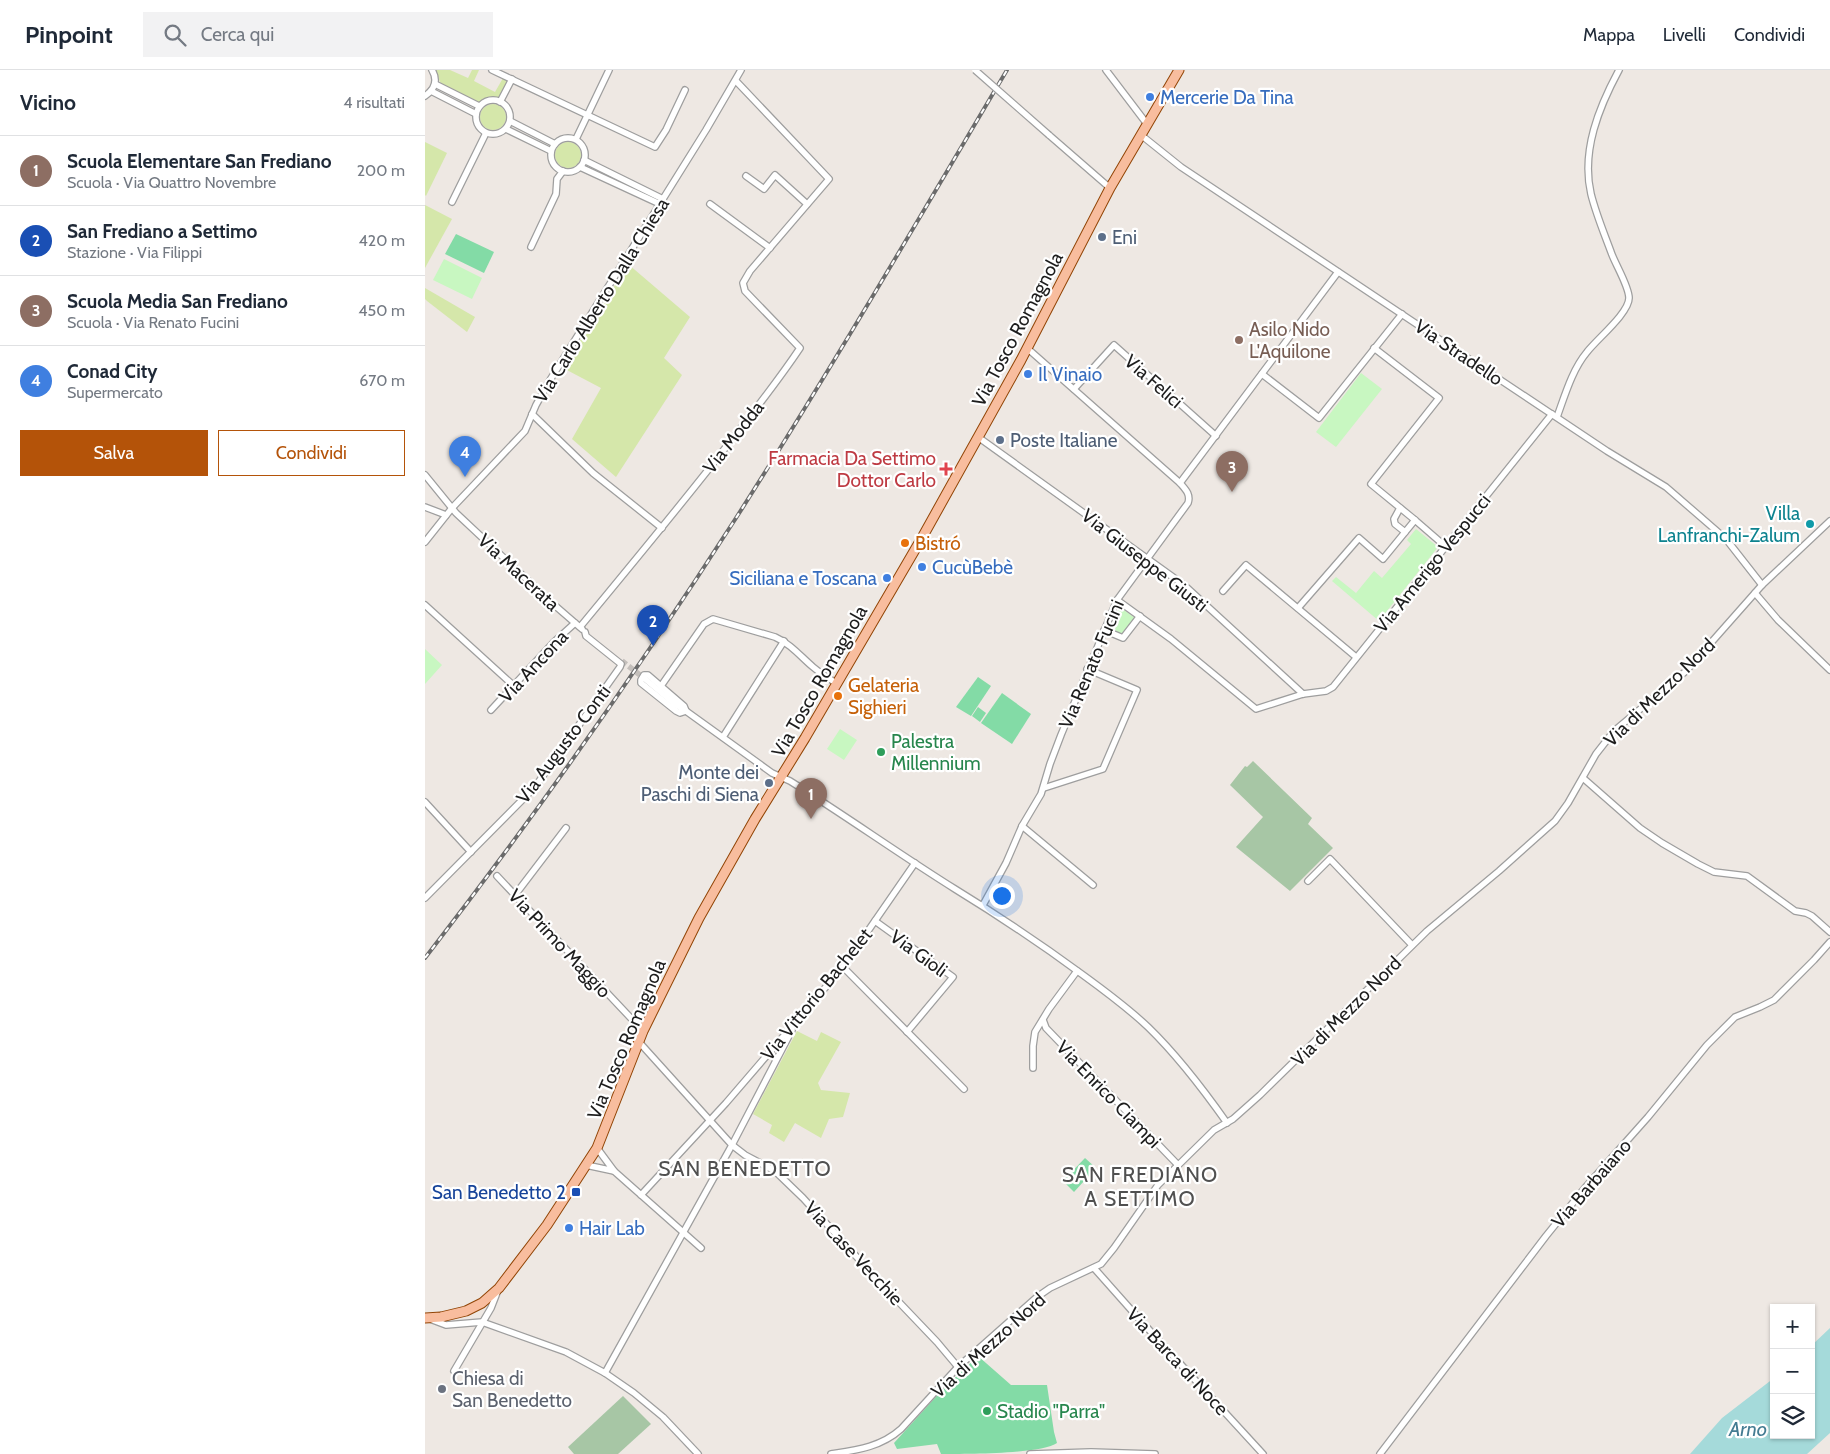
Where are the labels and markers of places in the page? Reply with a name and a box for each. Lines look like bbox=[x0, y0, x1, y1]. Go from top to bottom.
place label: Mercerie Da Tina bbox=[1160, 86, 1294, 109]
marker: Mercerie Da Tina bbox=[1144, 91, 1156, 103]
place label: Eni bbox=[1112, 226, 1137, 249]
marker: Eni bbox=[1096, 231, 1108, 243]
place label: Asilo Nido L'Aquilone bbox=[1249, 318, 1331, 363]
marker: Asilo Nido L'Aquilone bbox=[1233, 334, 1245, 346]
place label: Il Vinaio bbox=[1038, 363, 1102, 386]
marker: Il Vinaio bbox=[1022, 368, 1034, 380]
place label: Poste Italiane bbox=[1010, 429, 1118, 452]
marker: Poste Italiane bbox=[994, 434, 1006, 446]
pin: 4 bbox=[449, 436, 481, 477]
place label: Farmacia Da Settimo Dottor Carlo bbox=[768, 447, 936, 492]
pin: 3 bbox=[1216, 451, 1248, 492]
marker: Farmacia Da Settimo Dottor Carlo bbox=[940, 463, 952, 475]
place label: Villa Lanfranchi-Zalum bbox=[1658, 502, 1800, 547]
marker: Villa Lanfranchi-Zalum bbox=[1804, 518, 1816, 530]
place label: Bistró bbox=[915, 532, 961, 555]
marker: Bistró bbox=[899, 537, 911, 549]
place label: CucùBebè bbox=[932, 556, 1013, 579]
marker: CucùBebè bbox=[916, 561, 928, 573]
place label: Siciliana e Toscana bbox=[729, 567, 877, 590]
marker: Siciliana e Toscana bbox=[881, 572, 893, 584]
pin: 2 bbox=[637, 605, 669, 646]
place label: Gelateria Sighieri bbox=[848, 674, 919, 719]
marker: Gelateria Sighieri bbox=[832, 690, 844, 702]
place label: Palestra Millennium bbox=[891, 730, 981, 775]
marker: Palestra Millennium bbox=[875, 746, 887, 758]
place label: Monte dei Paschi di Siena bbox=[641, 761, 759, 806]
marker: Monte dei Paschi di Siena bbox=[763, 777, 775, 789]
pin: 1 bbox=[795, 778, 827, 819]
place label: San Benedetto 2 bbox=[432, 1181, 566, 1204]
marker: San Benedetto 2 bbox=[570, 1186, 582, 1198]
place label: Hair Lab bbox=[579, 1217, 645, 1240]
marker: Hair Lab bbox=[563, 1222, 575, 1234]
place label: Chiesa di San Benedetto bbox=[452, 1367, 572, 1412]
marker: Chiesa di San Benedetto bbox=[436, 1383, 448, 1395]
place label: Stadio "Parra" bbox=[997, 1400, 1105, 1423]
marker: Stadio "Parra" bbox=[981, 1405, 993, 1417]

